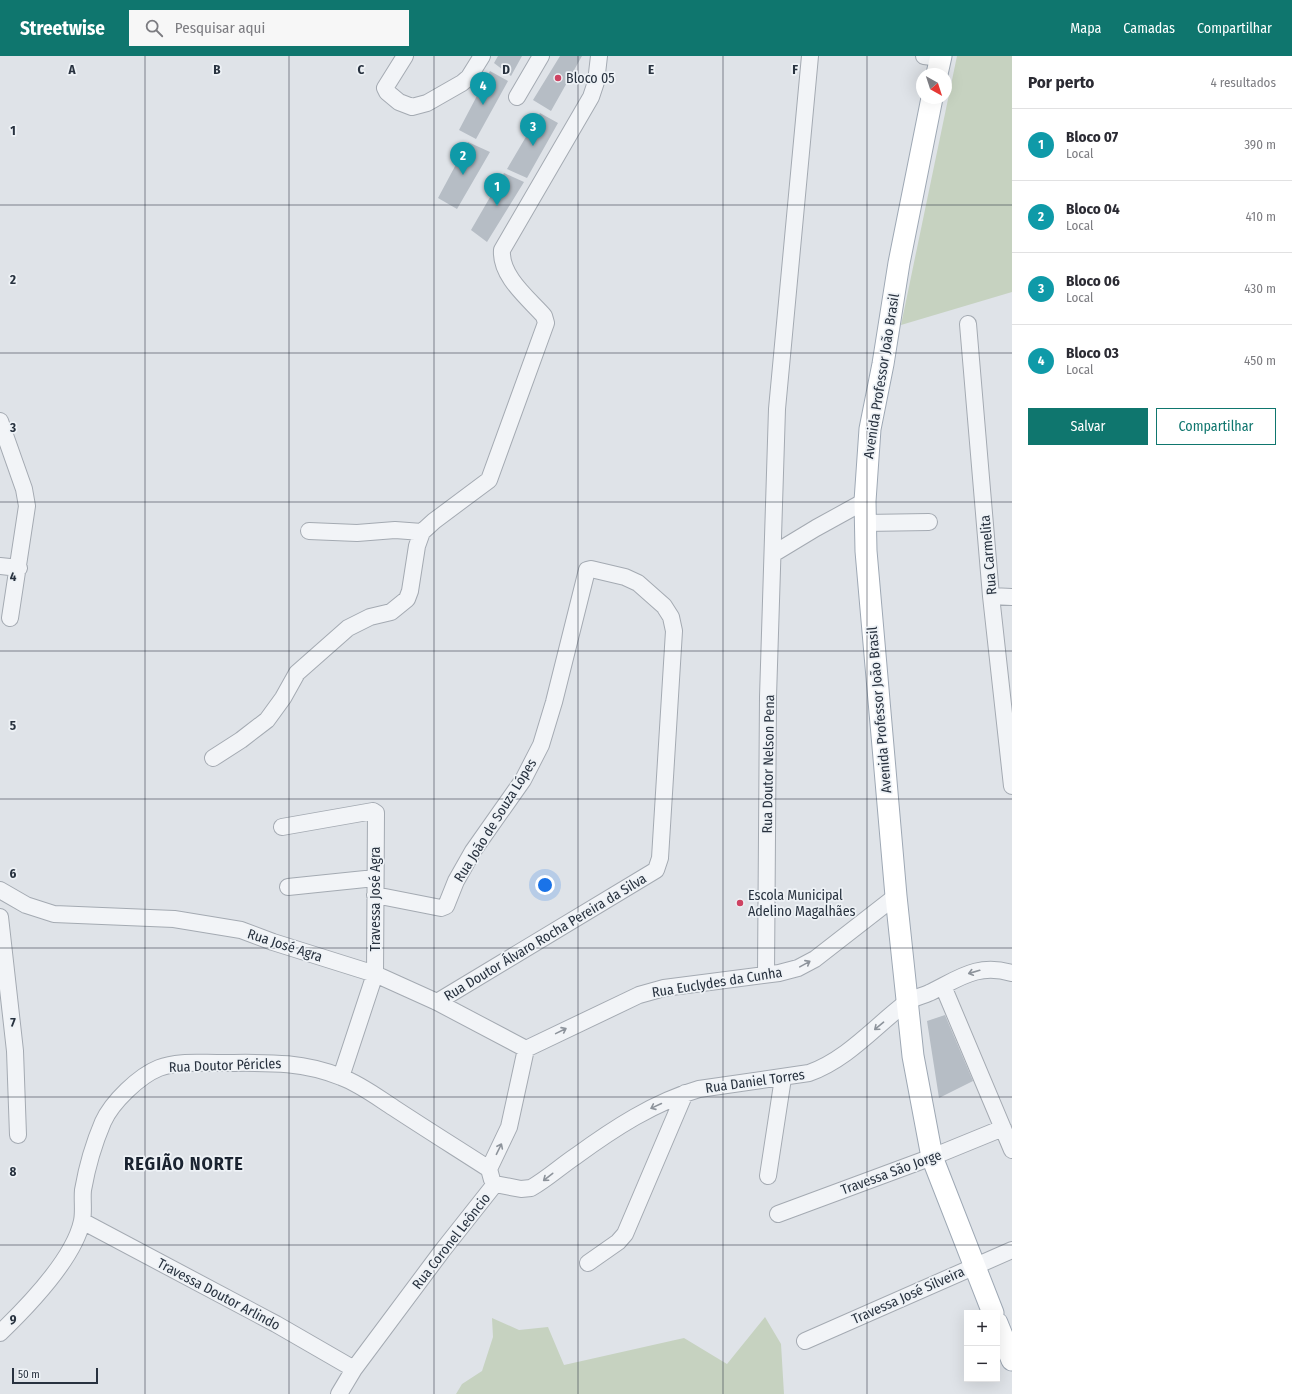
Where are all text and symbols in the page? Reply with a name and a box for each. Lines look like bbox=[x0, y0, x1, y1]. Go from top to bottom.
search box bbox=[129, 10, 409, 46]
text: Streetwise bbox=[20, 17, 105, 40]
icon: search bbox=[143, 17, 165, 39]
text: Pesquisar aqui bbox=[175, 19, 265, 37]
text: Mapa bbox=[1070, 20, 1101, 37]
text: Camadas bbox=[1123, 20, 1175, 37]
text: Compartilhar bbox=[1197, 20, 1272, 37]
text: A bbox=[67, 62, 76, 77]
text: B bbox=[213, 62, 221, 77]
text: C bbox=[358, 62, 365, 77]
text: D bbox=[502, 62, 510, 77]
text: E bbox=[648, 62, 654, 77]
text: F bbox=[792, 62, 798, 77]
north arrow bbox=[916, 68, 952, 104]
place label: Bloco 05 bbox=[566, 70, 615, 87]
pin: 4 bbox=[470, 72, 496, 105]
text: Por perto bbox=[1028, 72, 1094, 93]
marker: Bloco 05 bbox=[553, 73, 563, 83]
text: 4 resultados bbox=[1210, 75, 1276, 90]
pin: 3 bbox=[520, 113, 546, 146]
text: 1 bbox=[10, 123, 16, 138]
text: Bloco 07 bbox=[1066, 128, 1118, 146]
text: 1 bbox=[1038, 137, 1044, 152]
text: 390 m bbox=[1244, 137, 1276, 152]
pin: 2 bbox=[450, 142, 476, 175]
text: Local bbox=[1066, 146, 1093, 161]
pin: 1 bbox=[484, 173, 510, 206]
text: Bloco 04 bbox=[1066, 200, 1120, 218]
text: 2 bbox=[1038, 209, 1044, 224]
text: 410 m bbox=[1246, 209, 1276, 224]
text: Local bbox=[1066, 218, 1093, 233]
text: 2 bbox=[9, 272, 16, 287]
text: Bloco 06 bbox=[1066, 272, 1120, 290]
text: 3 bbox=[1038, 281, 1044, 296]
text: 430 m bbox=[1244, 281, 1276, 296]
text: Local bbox=[1066, 290, 1093, 305]
street label: Avenida Professor João Brasil bbox=[860, 292, 903, 460]
text: Bloco 03 bbox=[1066, 344, 1119, 362]
text: 4 bbox=[1038, 353, 1044, 368]
text: 450 m bbox=[1244, 353, 1276, 368]
text: Local bbox=[1066, 362, 1093, 377]
button: Salvar bbox=[1028, 408, 1148, 445]
button: Compartilhar bbox=[1156, 408, 1276, 445]
text: 3 bbox=[9, 420, 16, 435]
street label: Rua Carmelita bbox=[977, 514, 1000, 596]
text: 4 bbox=[10, 569, 17, 584]
street label: Avenida Professor João Brasil bbox=[864, 626, 895, 794]
street label: Rua Doutor Nelson Pena bbox=[759, 694, 778, 834]
text: 5 bbox=[10, 718, 16, 733]
street label: Rua João de Souza Lópes bbox=[451, 755, 540, 885]
street label: Travessa José Agra bbox=[367, 846, 384, 951]
text: 6 bbox=[10, 866, 17, 881]
street label: Rua Doutor Álvaro Rocha Pereira da Silva bbox=[440, 869, 650, 1005]
your location bbox=[535, 875, 555, 895]
place label: Escola Municipal Adelino Magalhães bbox=[748, 887, 856, 920]
marker: Escola Municipal Adelino Magalhães bbox=[735, 898, 745, 908]
street label: Rua José Agra bbox=[245, 925, 325, 966]
one-way arrow bbox=[799, 960, 811, 968]
street label: Rua Euclydes da Cunha bbox=[651, 964, 784, 1001]
one-way arrow bbox=[968, 969, 981, 976]
text: 7 bbox=[10, 1015, 16, 1030]
one-way arrow bbox=[873, 1021, 884, 1030]
one-way arrow bbox=[555, 1027, 567, 1034]
street label: Rua Doutor Péricles bbox=[168, 1055, 282, 1076]
street label: Rua Daniel Torres bbox=[704, 1066, 806, 1097]
one-way arrow bbox=[651, 1103, 663, 1110]
one-way arrow bbox=[496, 1143, 503, 1155]
street label: Travessa São Jorge bbox=[839, 1146, 944, 1199]
district label: REGIÃO NORTE bbox=[124, 1153, 244, 1175]
text: 8 bbox=[10, 1164, 17, 1179]
one-way arrow bbox=[542, 1172, 553, 1181]
street label: Rua Coronel Leôncio bbox=[409, 1190, 494, 1293]
street label: Travessa Doutor Arlindo bbox=[154, 1255, 283, 1334]
street label: Travessa José Silveira bbox=[849, 1263, 967, 1328]
map controls bbox=[964, 1310, 1000, 1382]
button: + bbox=[964, 1310, 1000, 1346]
text: 9 bbox=[10, 1312, 17, 1327]
button: − bbox=[964, 1346, 1000, 1382]
scale bar bbox=[12, 1366, 98, 1385]
text: 50 m bbox=[18, 1368, 40, 1381]

